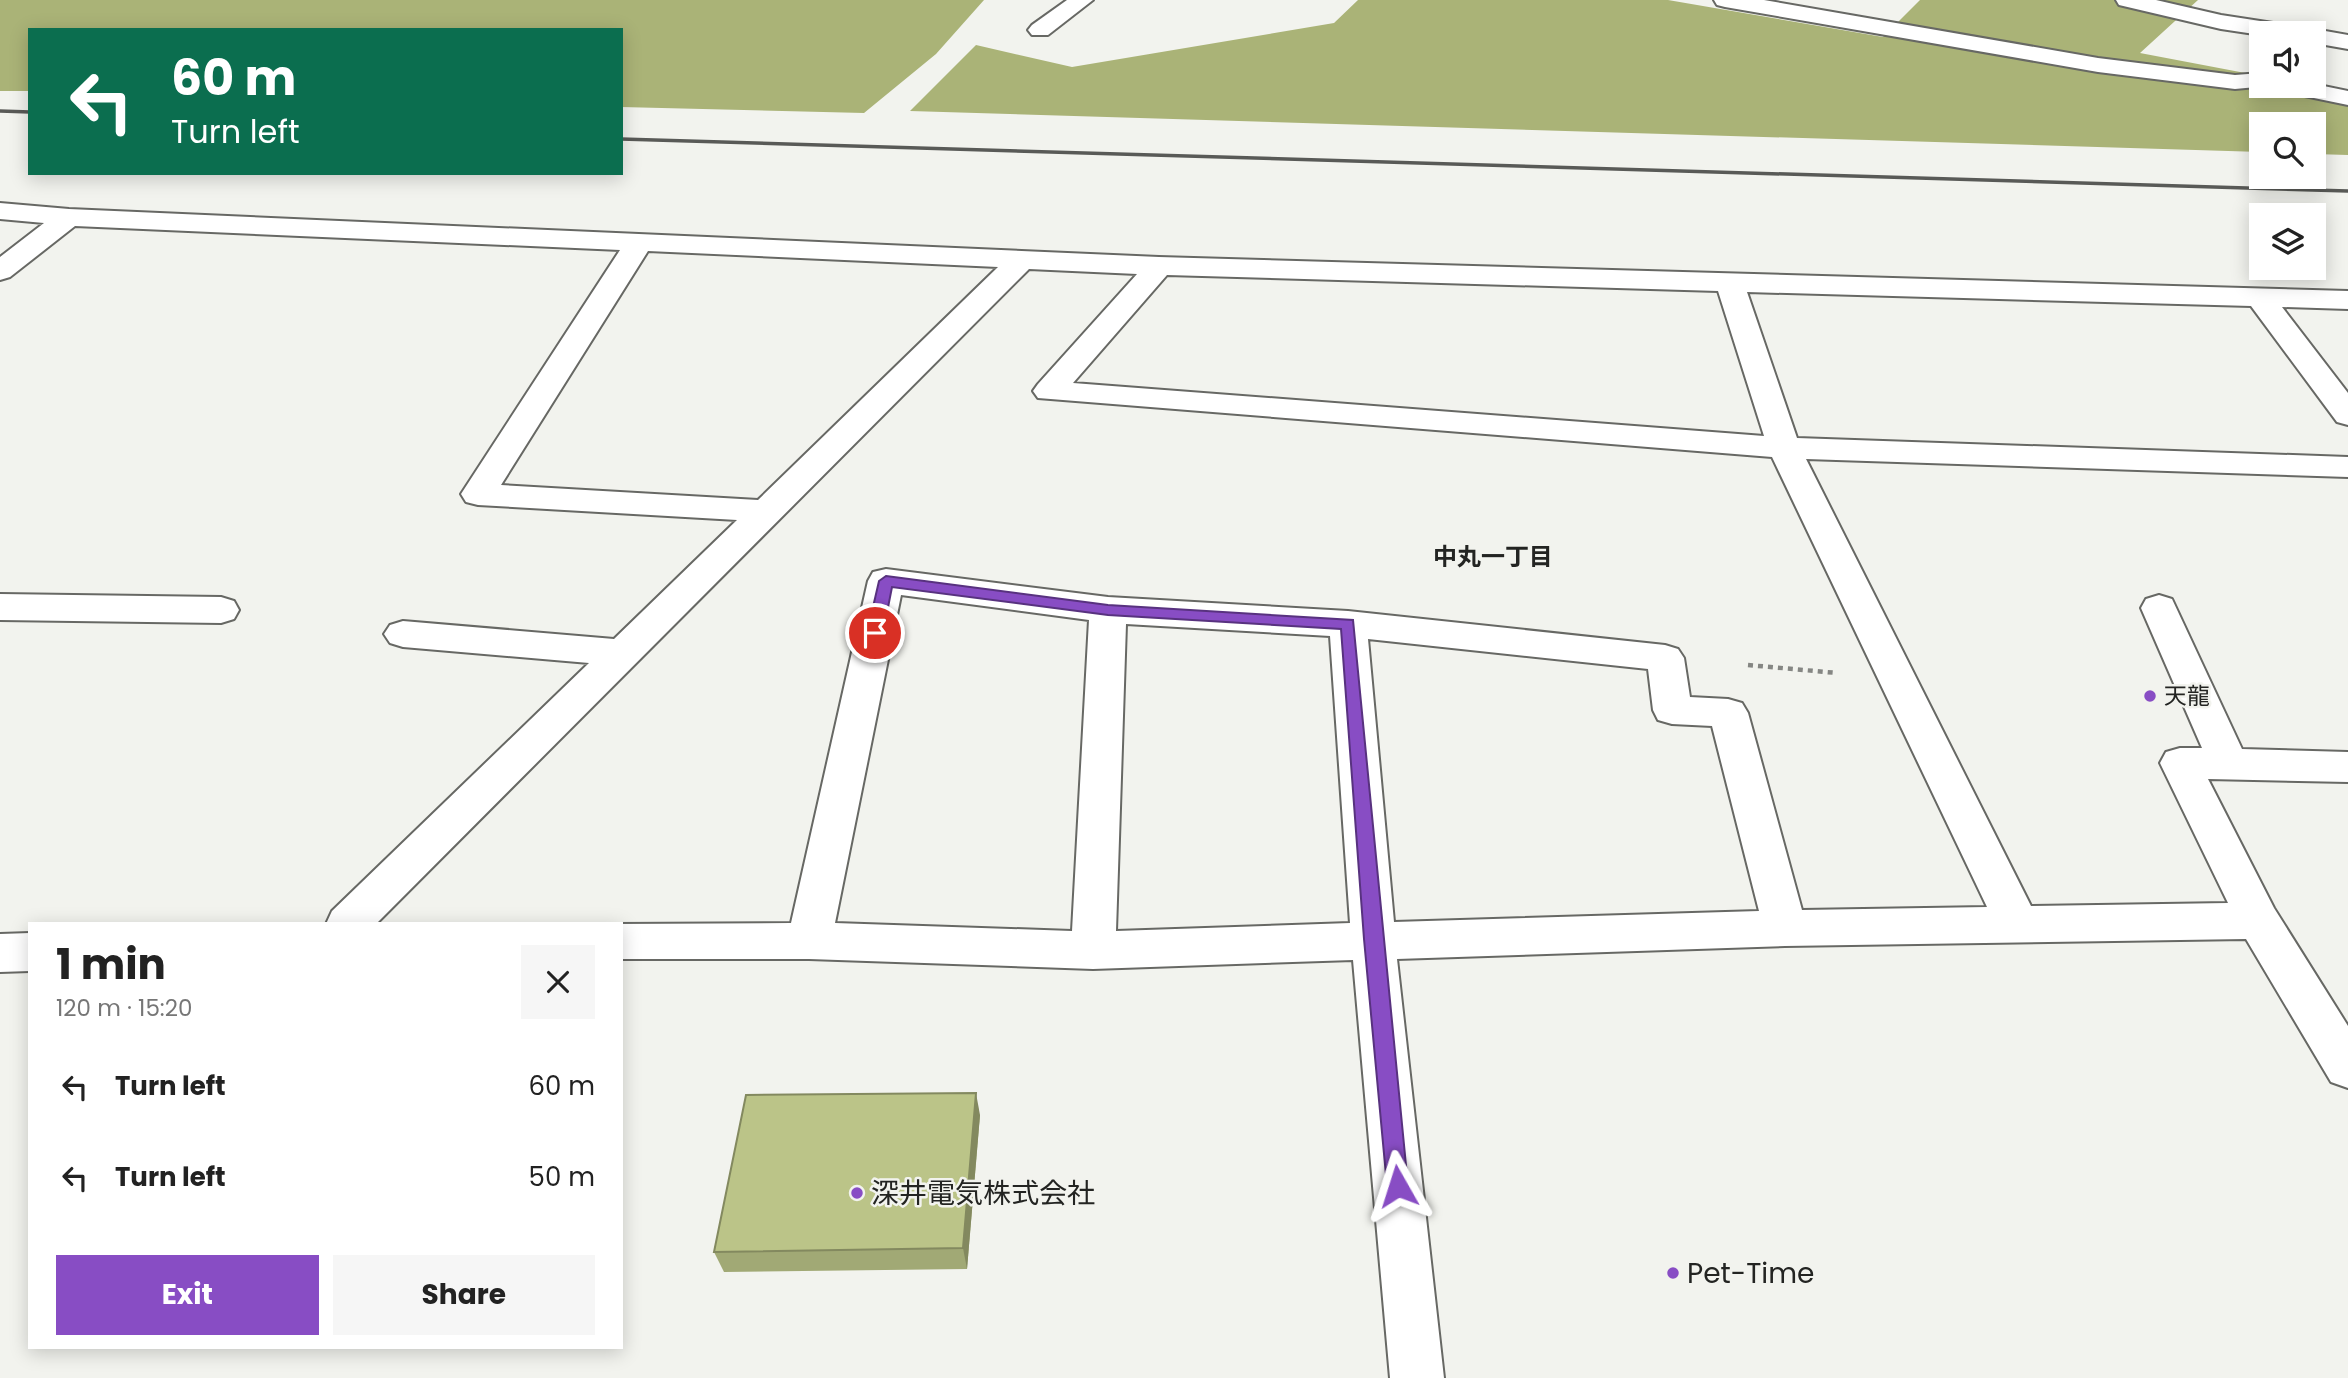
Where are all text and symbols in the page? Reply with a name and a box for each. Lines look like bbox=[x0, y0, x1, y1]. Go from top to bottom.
map controls bbox=[2249, 21, 2326, 280]
button: sound bbox=[2249, 21, 2326, 98]
text: 60 m bbox=[171, 44, 296, 112]
icon: left bbox=[56, 56, 147, 147]
text: Turn left bbox=[171, 109, 300, 154]
button: search bbox=[2249, 112, 2326, 189]
button: layers bbox=[2249, 203, 2326, 280]
district label: 中丸一丁目 bbox=[1433, 540, 1553, 573]
pin bbox=[845, 603, 905, 663]
icon: arrive bbox=[856, 614, 894, 652]
place label: 天龍 bbox=[2164, 680, 2210, 712]
marker: 天龍 bbox=[2142, 688, 2158, 704]
text: 1 min bbox=[56, 935, 166, 994]
button: close bbox=[521, 945, 595, 1019]
text: 120 m · 15:20 bbox=[56, 992, 192, 1024]
icon: left bbox=[56, 1068, 94, 1106]
text: Turn left bbox=[115, 1068, 226, 1104]
text: 60 m bbox=[528, 1068, 595, 1104]
position arrow bbox=[1361, 1149, 1435, 1223]
icon: left bbox=[56, 1159, 94, 1197]
text: Turn left bbox=[115, 1159, 226, 1195]
text: 50 m bbox=[529, 1159, 595, 1195]
place label: 深井電気株式会社 bbox=[871, 1174, 1095, 1213]
marker: 深井電気株式会社 bbox=[849, 1185, 865, 1201]
place label: Pet-Time bbox=[1687, 1254, 1814, 1293]
button: Exit bbox=[56, 1255, 319, 1335]
button: Share bbox=[333, 1255, 595, 1335]
marker: Pet-Time bbox=[1665, 1265, 1681, 1281]

